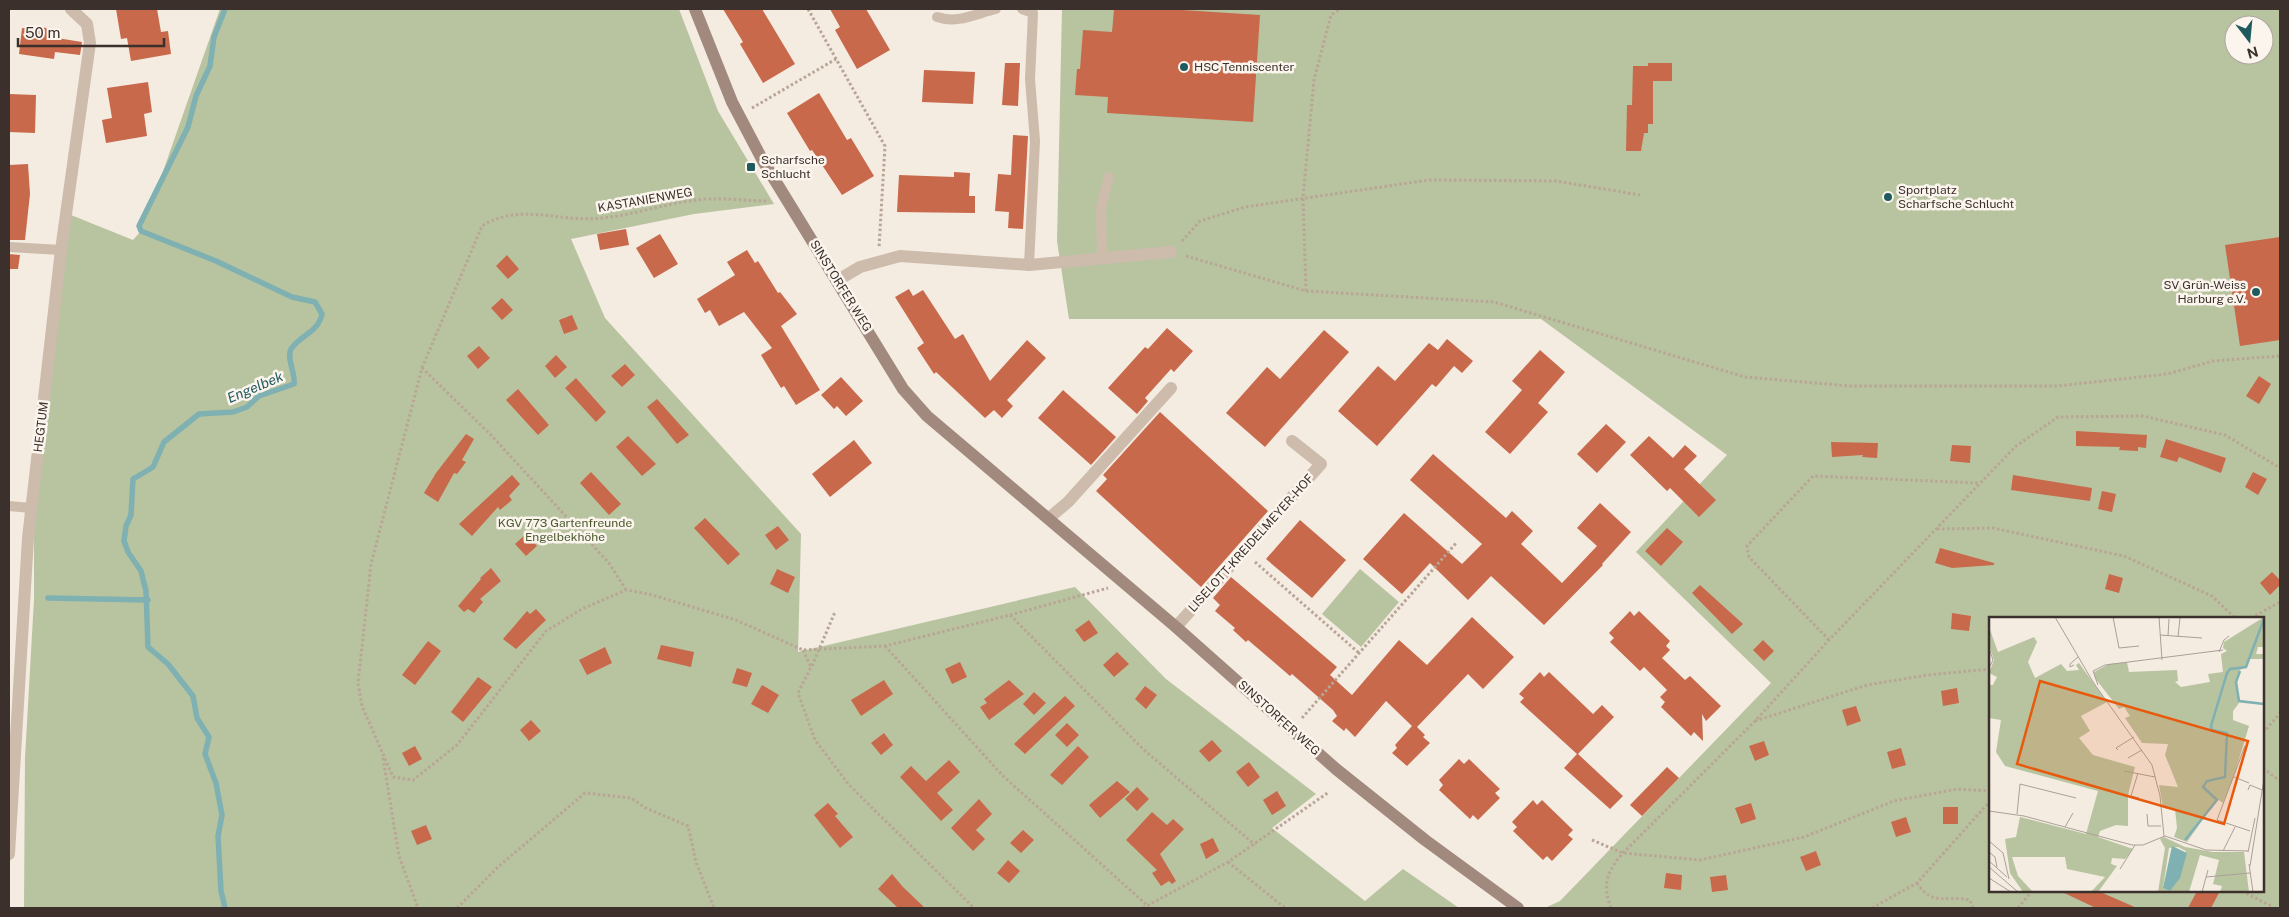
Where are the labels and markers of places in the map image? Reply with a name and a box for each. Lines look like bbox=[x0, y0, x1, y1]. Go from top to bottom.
place label: HSC Tenniscenter bbox=[1194, 60, 1294, 74]
marker: HSC Tenniscenter bbox=[1178, 61, 1190, 73]
place label: Scharfsche Schlucht bbox=[761, 153, 825, 181]
marker: Scharfsche Schlucht bbox=[745, 161, 757, 173]
place label: Sportplatz Scharfsche Schlucht bbox=[1898, 183, 2014, 211]
marker: Sportplatz Scharfsche Schlucht bbox=[1882, 191, 1894, 203]
place label: SV Grün-Weiss Harburg e.V. bbox=[2163, 278, 2246, 306]
marker: SV Grün-Weiss Harburg e.V. bbox=[2250, 286, 2262, 298]

